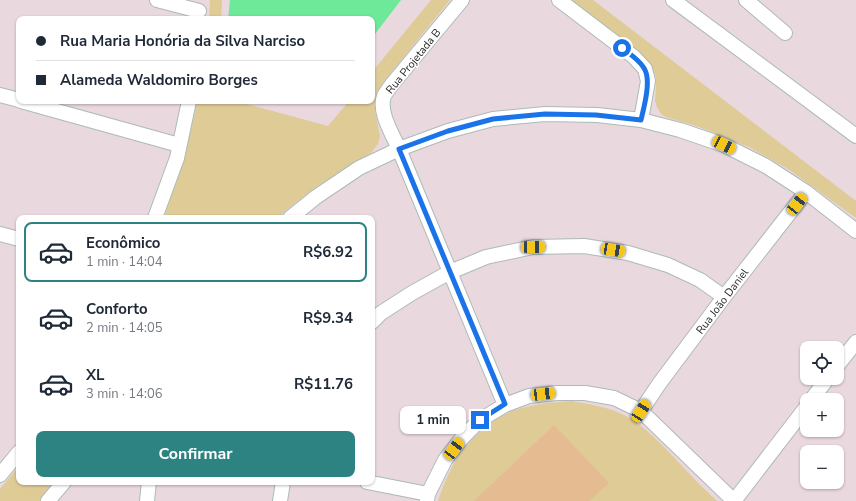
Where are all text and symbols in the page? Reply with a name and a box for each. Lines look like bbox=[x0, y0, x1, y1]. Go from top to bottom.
street label: Rua Projetada B bbox=[382, 26, 444, 97]
text: Rua Maria Honória da Silva Narciso bbox=[60, 31, 305, 51]
route start bbox=[613, 39, 631, 57]
text: Alameda Waldomiro Borges bbox=[60, 70, 258, 90]
car bbox=[711, 134, 737, 156]
car bbox=[785, 191, 809, 217]
text: Econômico bbox=[86, 233, 160, 253]
icon: car bbox=[38, 234, 74, 270]
car bbox=[521, 241, 545, 253]
text: R$6.92 bbox=[303, 242, 353, 262]
car bbox=[600, 242, 626, 258]
text: 1 min · 14:04 bbox=[86, 253, 162, 271]
street label: Rua João Daniel bbox=[693, 265, 752, 337]
text: Conforto bbox=[86, 299, 148, 319]
icon: car bbox=[38, 300, 74, 336]
text: R$9.34 bbox=[303, 308, 353, 328]
text: 2 min · 14:05 bbox=[86, 319, 162, 337]
map controls bbox=[800, 341, 844, 489]
button: locate bbox=[800, 341, 844, 385]
text: XL bbox=[86, 365, 105, 385]
icon: car bbox=[38, 366, 74, 402]
text: R$11.76 bbox=[294, 374, 353, 394]
text: 3 min · 14:06 bbox=[86, 385, 162, 403]
car bbox=[530, 387, 556, 401]
button: + bbox=[800, 393, 844, 437]
car bbox=[629, 398, 653, 424]
callout: 1 min bbox=[400, 406, 466, 434]
text: 1 min bbox=[416, 411, 450, 429]
route end bbox=[471, 411, 489, 429]
button: Confirmar bbox=[36, 431, 355, 477]
car bbox=[442, 436, 466, 462]
button: − bbox=[800, 445, 844, 489]

